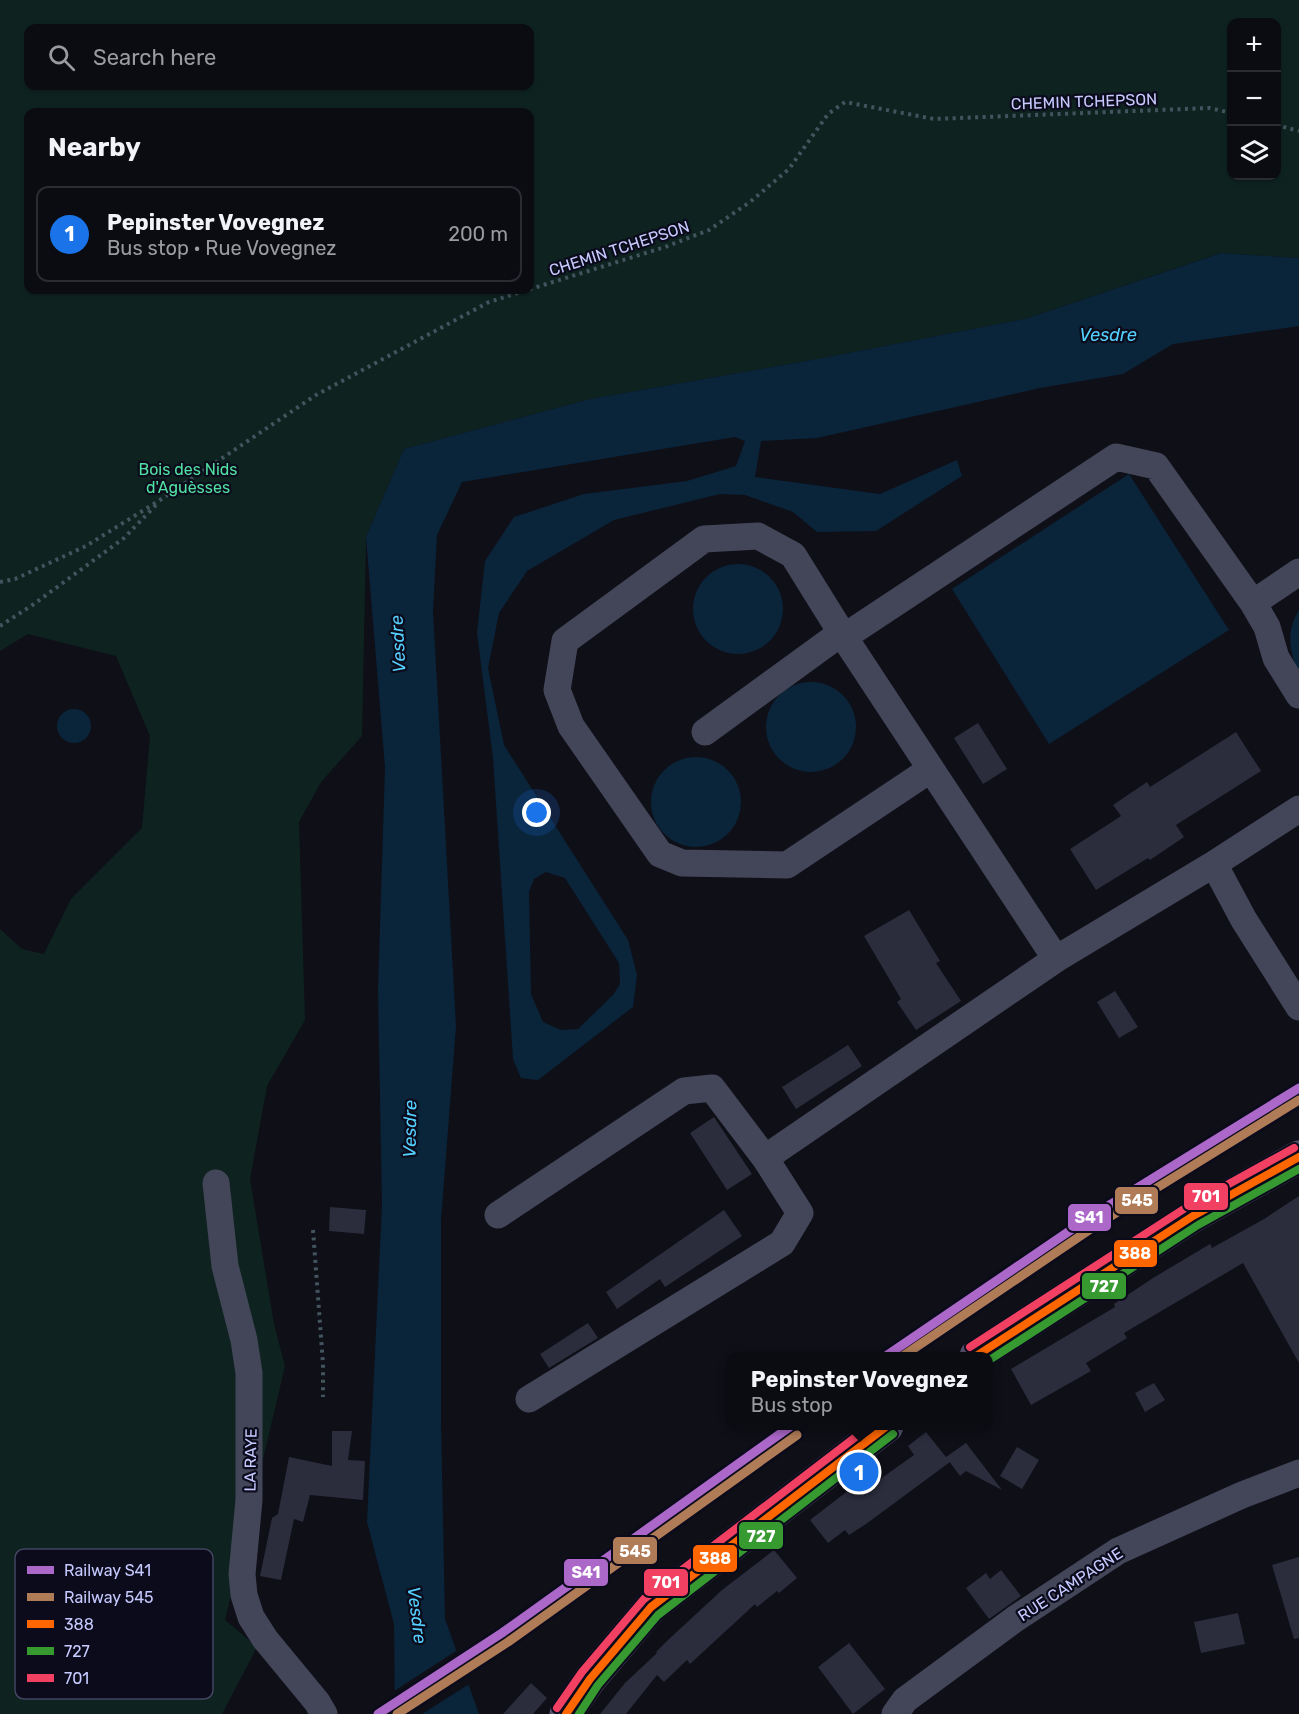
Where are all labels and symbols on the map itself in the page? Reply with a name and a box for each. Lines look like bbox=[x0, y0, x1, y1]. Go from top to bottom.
street label: CHEMIN TCHEPSON bbox=[1010, 89, 1158, 114]
street label: CHEMIN TCHEPSON bbox=[547, 217, 692, 280]
water label: Vesdre bbox=[1079, 324, 1137, 346]
park label: Bois des Nids d'Aguèsses bbox=[138, 460, 238, 497]
water label: Vesdre bbox=[386, 615, 410, 673]
your location bbox=[522, 798, 551, 827]
water label: Vesdre bbox=[398, 1100, 422, 1158]
line badge: 701 bbox=[1183, 1182, 1229, 1211]
line badge: 545 bbox=[1114, 1186, 1159, 1215]
text: 701 bbox=[1192, 1187, 1220, 1206]
text: 545 bbox=[1121, 1191, 1153, 1210]
line badge: S41 bbox=[1067, 1203, 1112, 1232]
text: S41 bbox=[1074, 1208, 1104, 1227]
line badge: 388 bbox=[1113, 1239, 1158, 1268]
text: 388 bbox=[1119, 1244, 1151, 1263]
line badge: 727 bbox=[1081, 1272, 1127, 1300]
text: 727 bbox=[1090, 1277, 1118, 1296]
street label: LA RAYE bbox=[240, 1428, 261, 1492]
pin: 1 bbox=[840, 1450, 878, 1494]
line badge: 727 bbox=[738, 1521, 784, 1550]
text: 727 bbox=[747, 1527, 775, 1546]
line badge: 545 bbox=[612, 1536, 658, 1565]
text: 545 bbox=[619, 1542, 651, 1561]
street label: RUE CAMPAGNE bbox=[1014, 1543, 1126, 1625]
line badge: 388 bbox=[692, 1544, 738, 1573]
legend bbox=[15, 1549, 213, 1699]
text: 388 bbox=[699, 1549, 731, 1568]
line badge: S41 bbox=[563, 1558, 609, 1587]
text: Railway S41 bbox=[64, 1561, 151, 1580]
text: S41 bbox=[571, 1563, 601, 1582]
line badge: 701 bbox=[643, 1568, 689, 1597]
text: 701 bbox=[652, 1573, 680, 1592]
water label: Vesdre bbox=[403, 1585, 431, 1645]
text: Railway 545 bbox=[64, 1588, 154, 1607]
text: 388 bbox=[64, 1615, 94, 1634]
text: 727 bbox=[64, 1642, 90, 1661]
text: 701 bbox=[64, 1669, 89, 1688]

